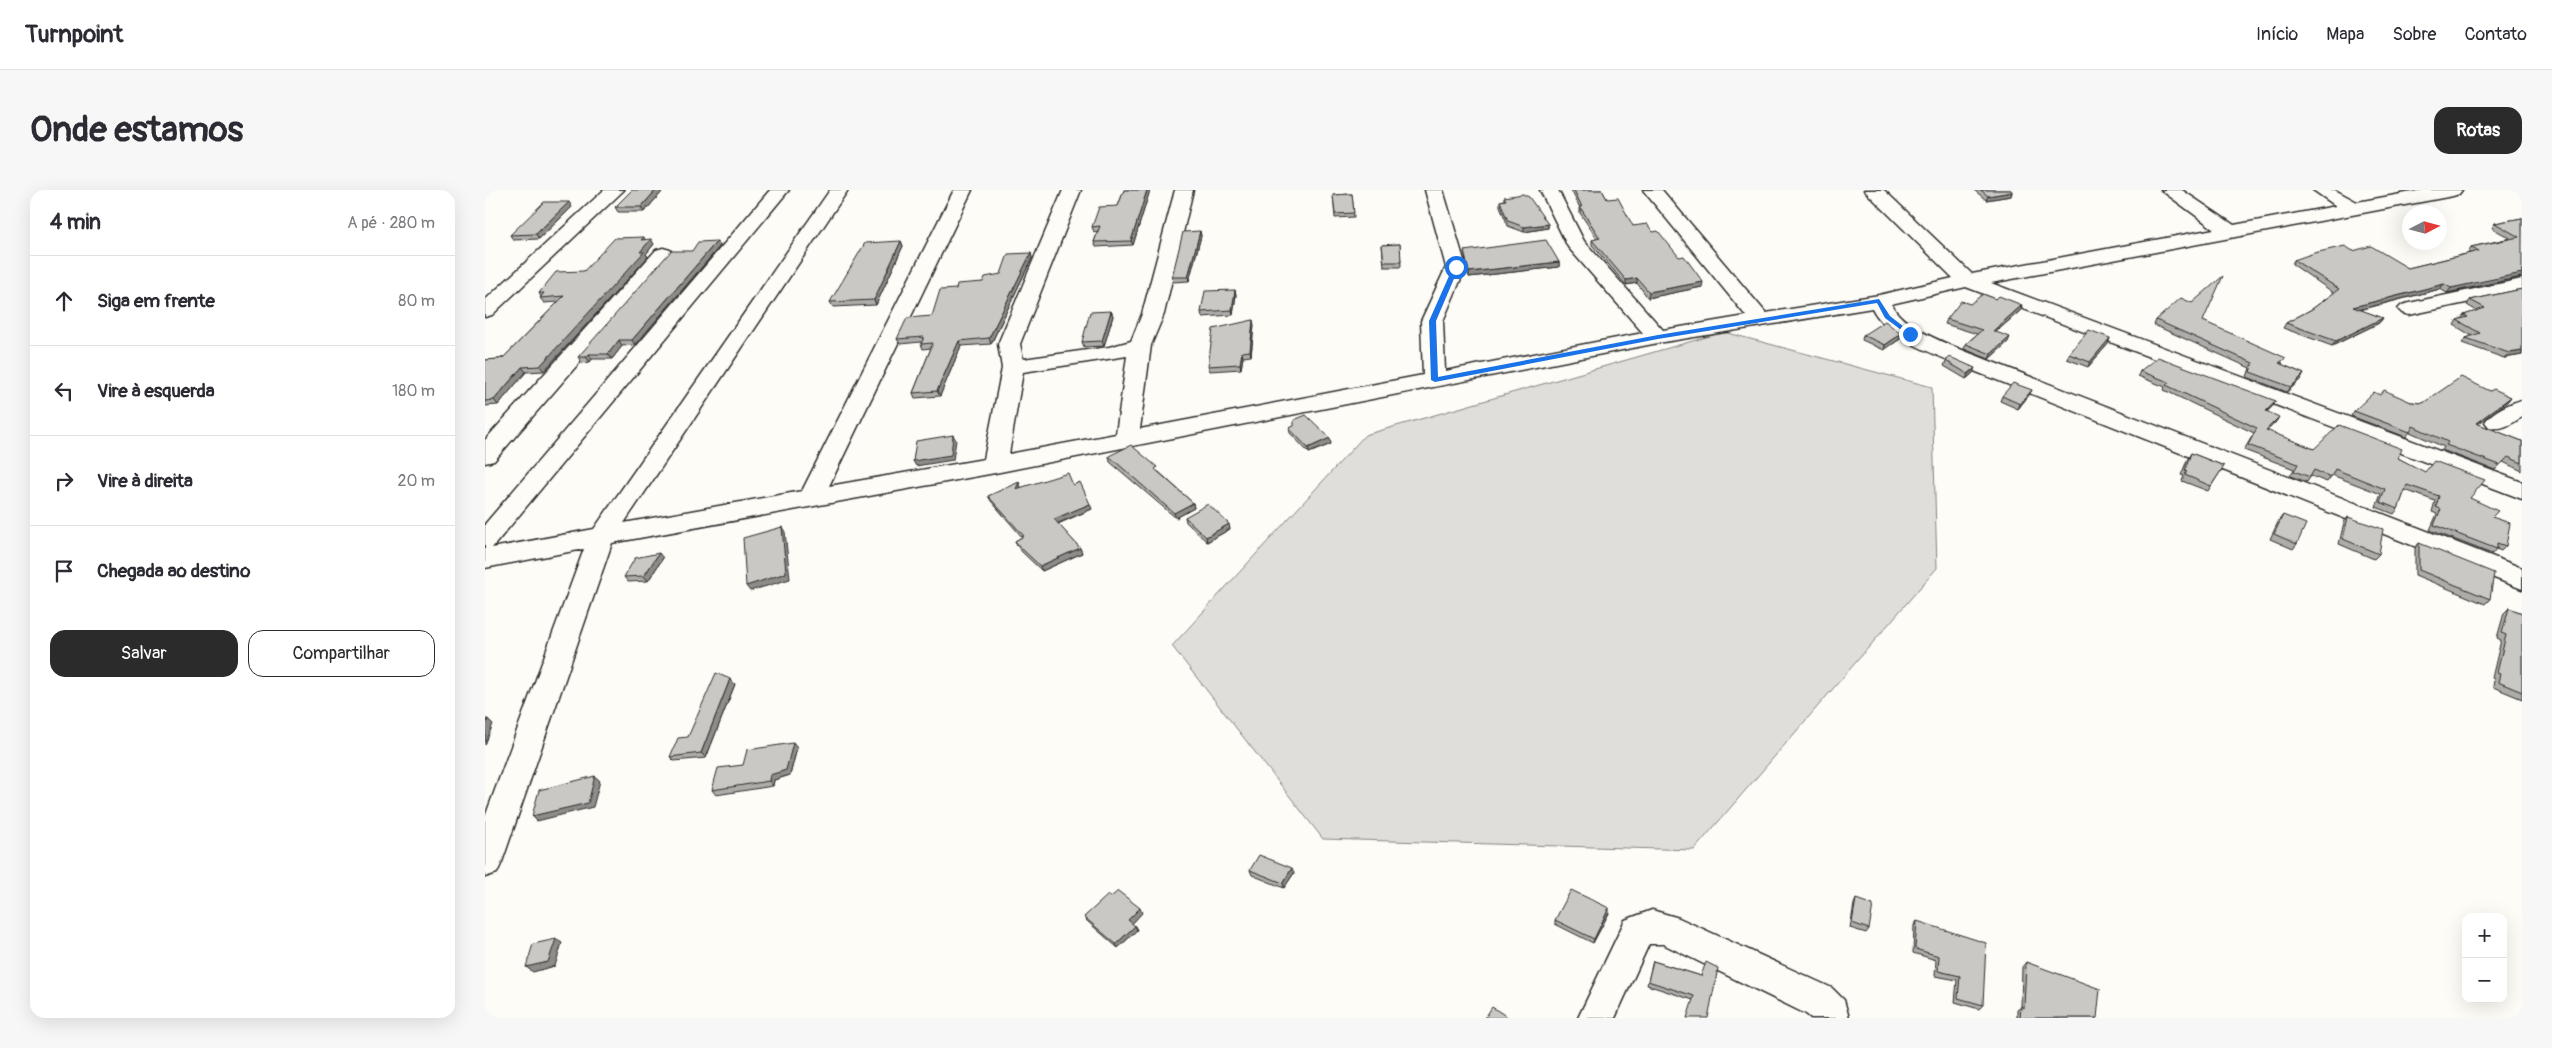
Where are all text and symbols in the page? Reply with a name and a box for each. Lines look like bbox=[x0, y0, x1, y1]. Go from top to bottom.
text: Turnpoint bbox=[25, 20, 123, 49]
text: Início bbox=[2256, 23, 2298, 46]
text: Mapa bbox=[2326, 23, 2364, 46]
text: Sobre bbox=[2392, 23, 2436, 46]
text: Contato bbox=[2464, 23, 2527, 46]
button: Rotas bbox=[2434, 107, 2522, 154]
text: Onde estamos bbox=[30, 108, 243, 152]
north arrow bbox=[2402, 205, 2447, 250]
text: 4 min bbox=[50, 209, 101, 236]
text: A pé · 280 m bbox=[347, 213, 435, 233]
route start bbox=[1445, 256, 1468, 279]
icon: ahead bbox=[50, 287, 78, 315]
text: Siga em frente bbox=[97, 289, 215, 313]
text: 80 m bbox=[398, 291, 435, 311]
route end bbox=[1899, 323, 1922, 346]
icon: left bbox=[50, 377, 78, 405]
text: Vire à esquerda bbox=[97, 379, 215, 403]
text: 180 m bbox=[392, 381, 435, 401]
icon: right bbox=[50, 467, 78, 495]
text: Vire à direita bbox=[97, 469, 193, 493]
text: 20 m bbox=[397, 471, 435, 491]
icon: arrive bbox=[50, 557, 78, 585]
text: Chegada ao destino bbox=[97, 559, 250, 583]
button: Salvar bbox=[50, 630, 238, 677]
button: Compartilhar bbox=[248, 630, 435, 677]
map controls bbox=[2462, 913, 2507, 1003]
button: + bbox=[2462, 913, 2507, 958]
button: − bbox=[2462, 958, 2507, 1003]

